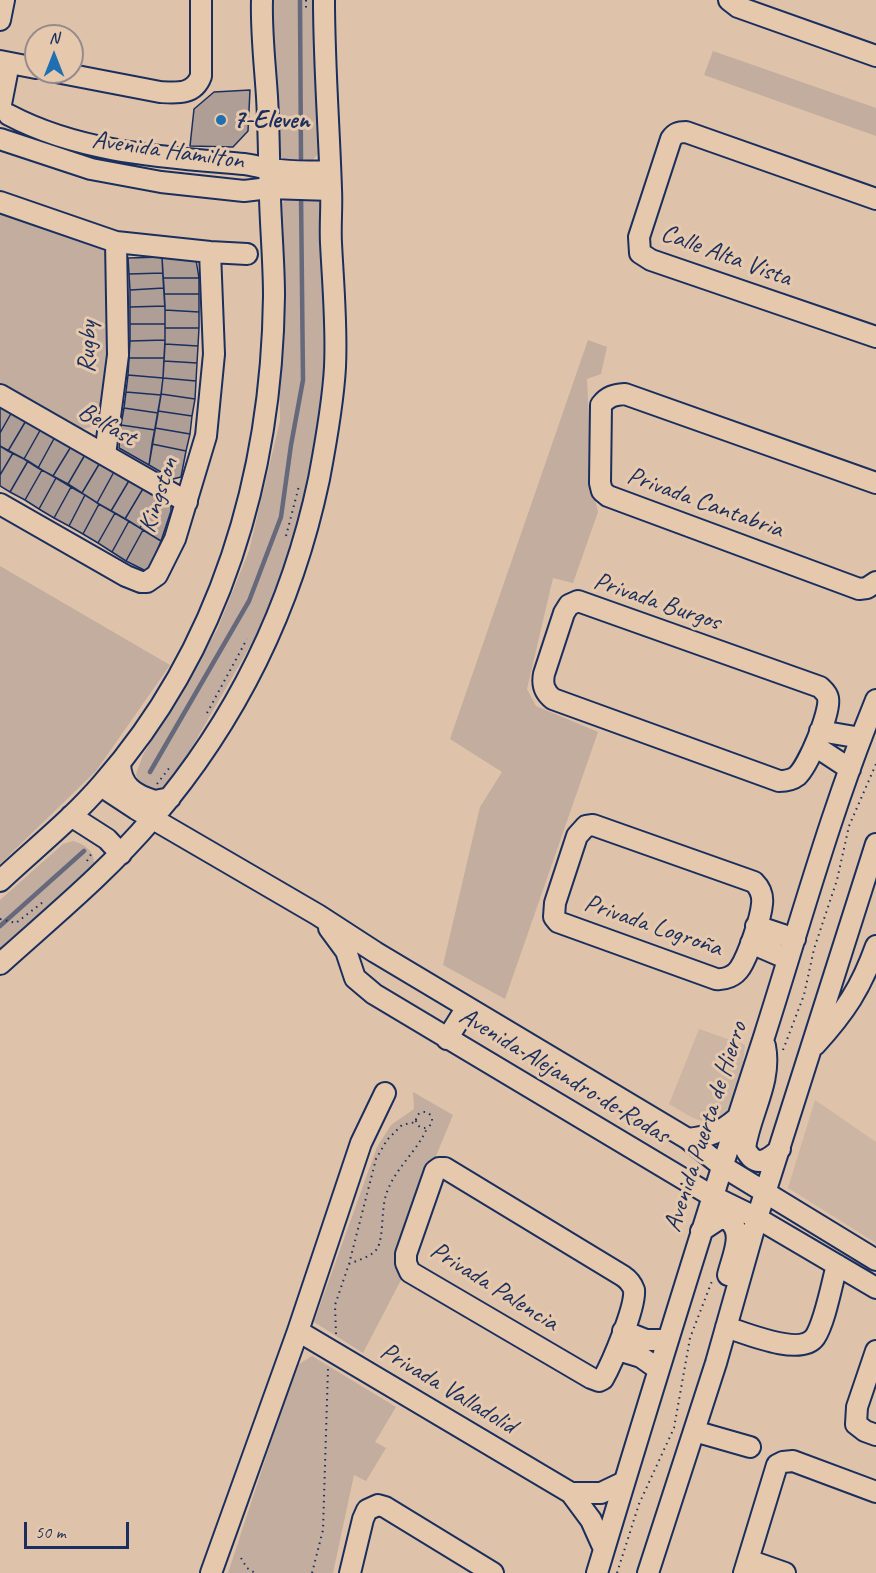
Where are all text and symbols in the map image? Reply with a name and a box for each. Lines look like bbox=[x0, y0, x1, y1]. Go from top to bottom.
north arrow bbox=[24, 24, 84, 84]
text: N bbox=[49, 28, 59, 48]
place label: 7-Eleven bbox=[233, 104, 309, 136]
marker: 7-Eleven bbox=[214, 113, 228, 127]
street label: Avenida Hamilton bbox=[90, 125, 246, 177]
street label: Calle Alta Vista bbox=[657, 218, 795, 294]
street label: Rugby bbox=[71, 320, 105, 374]
street label: Belfast bbox=[72, 396, 142, 454]
street label: Kingston bbox=[132, 453, 186, 537]
street label: Privada Cantabria bbox=[623, 460, 787, 546]
street label: Privada Burgos bbox=[589, 566, 725, 638]
street label: Privada Logroña bbox=[580, 888, 726, 964]
street label: Avenida Alejandro de Rodas bbox=[453, 1001, 675, 1151]
street label: Avenida Puerta de Hierro bbox=[657, 1018, 755, 1236]
street label: Privada Palencia bbox=[424, 1235, 564, 1339]
street label: Privada Valladolid bbox=[374, 1336, 522, 1442]
scale bar bbox=[27, 1510, 132, 1548]
text: 50 m bbox=[35, 1521, 66, 1543]

